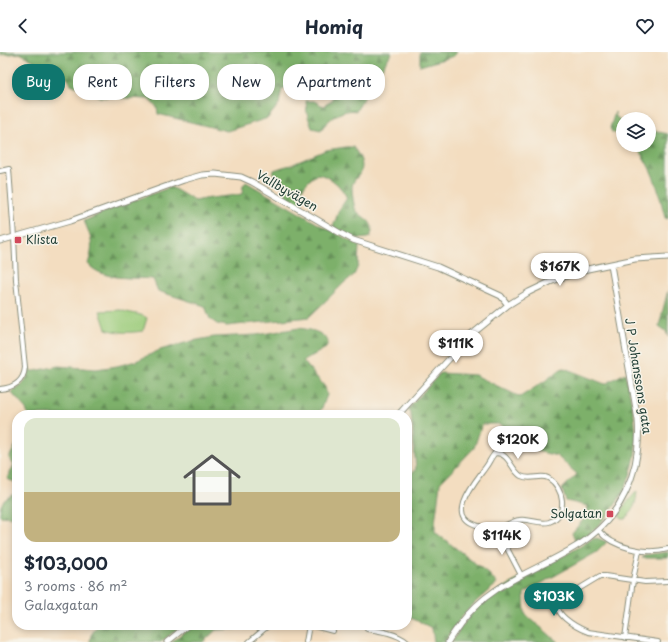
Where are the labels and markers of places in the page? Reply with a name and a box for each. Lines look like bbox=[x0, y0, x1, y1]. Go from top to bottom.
place label: Klista bbox=[26, 230, 58, 248]
marker: Klista bbox=[13, 235, 23, 245]
pin: $167K bbox=[532, 253, 588, 287]
pin: $111K bbox=[428, 330, 484, 364]
pin: $120K bbox=[490, 426, 546, 460]
place label: Solgatan bbox=[550, 504, 602, 522]
marker: Solgatan bbox=[605, 509, 615, 519]
pin: $114K bbox=[474, 522, 530, 556]
pin: $103K bbox=[526, 583, 582, 617]

